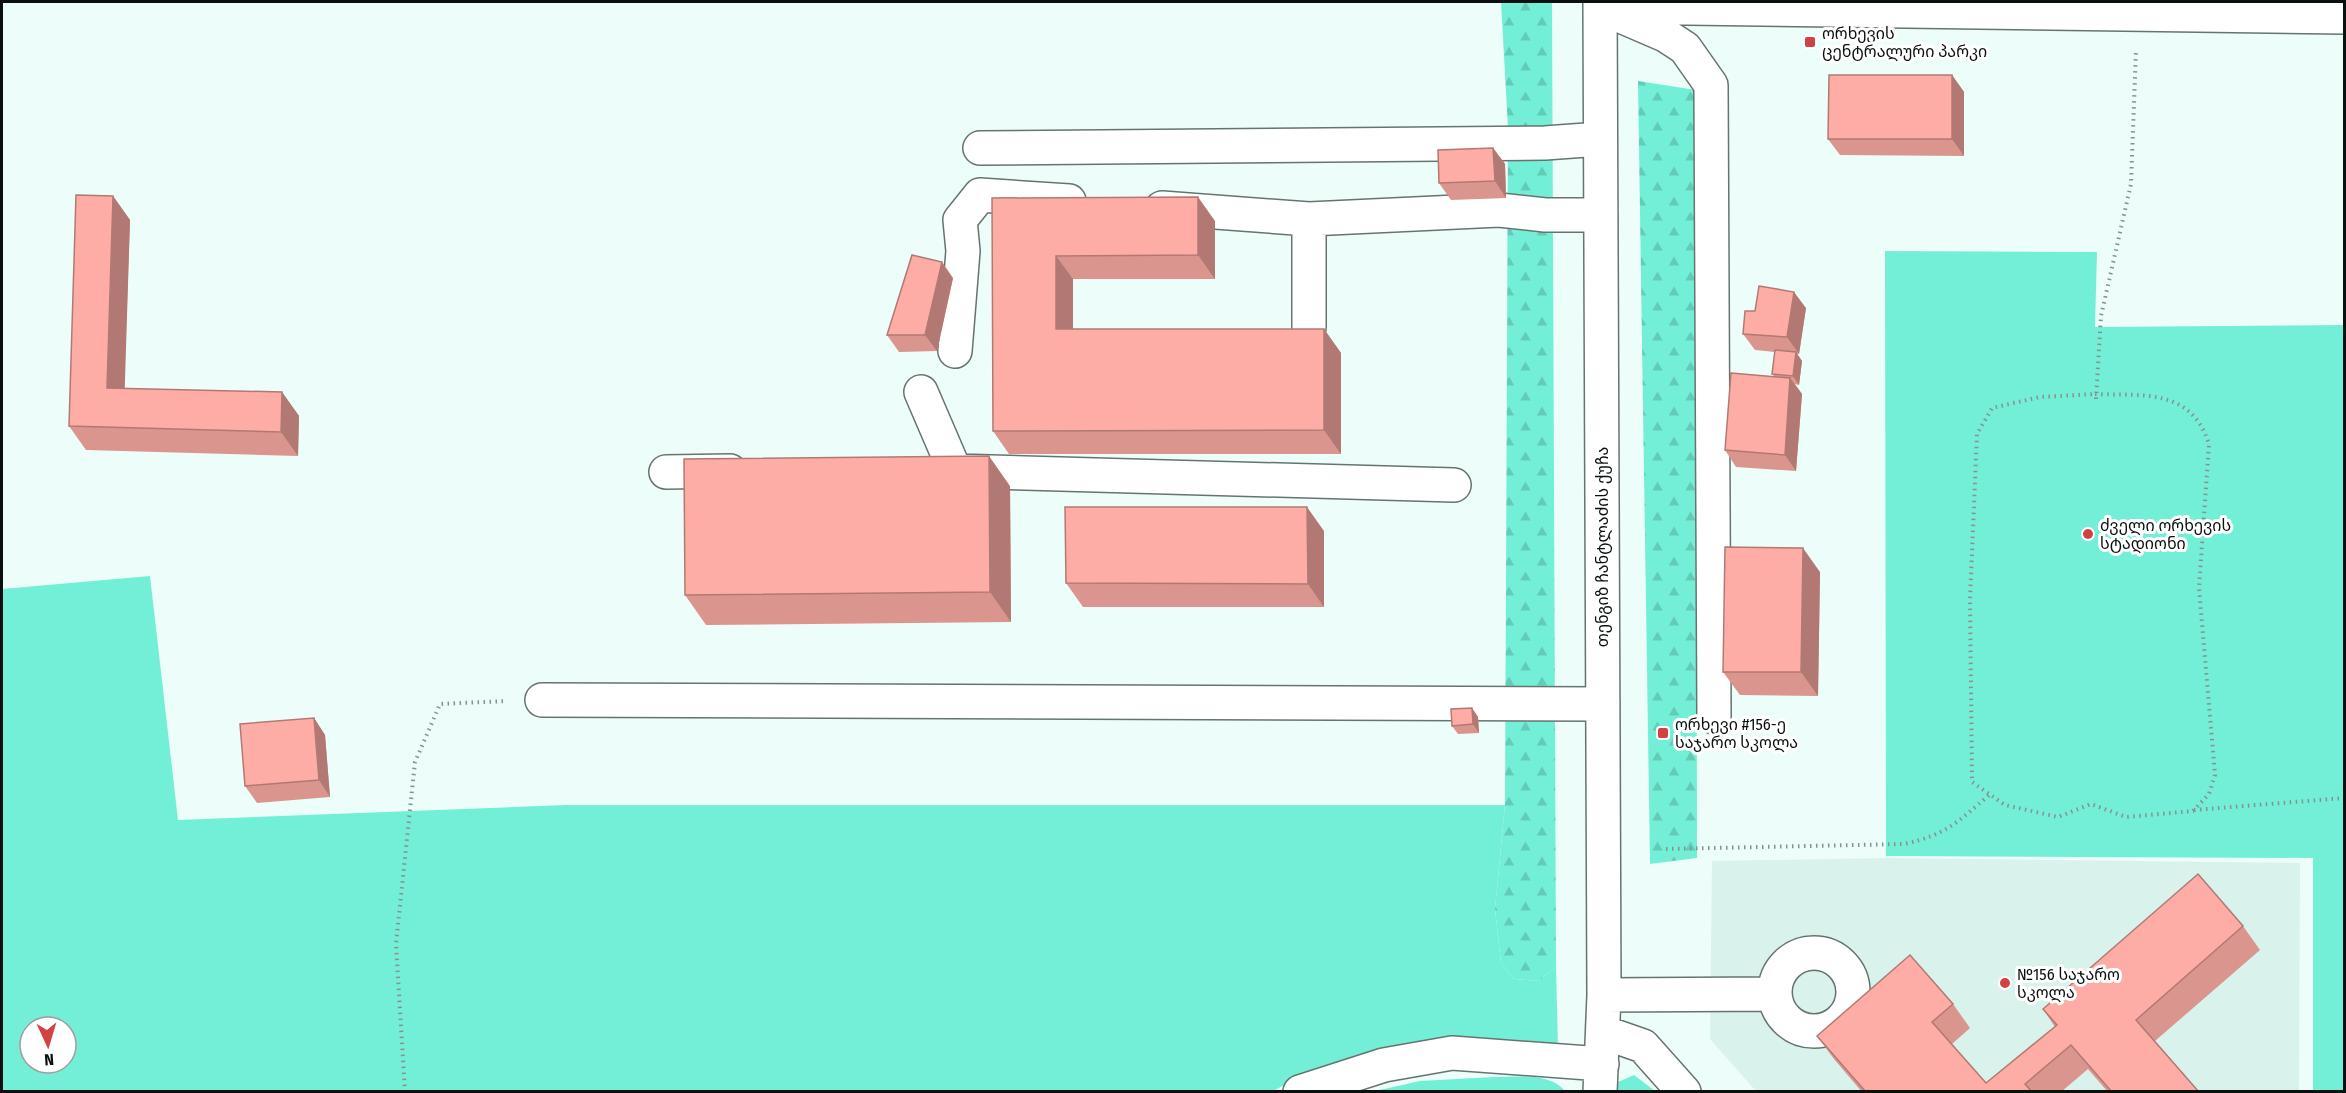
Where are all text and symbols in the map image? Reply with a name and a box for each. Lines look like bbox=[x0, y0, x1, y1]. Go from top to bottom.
place label: ორხევის ცენტრალური პარკი bbox=[1822, 24, 1987, 62]
marker: ორხევის ცენტრალური პარკი bbox=[1803, 35, 1817, 49]
street label: თენგიზ ჩანტლაძის ქუჩა bbox=[1593, 447, 1613, 647]
place label: ძველი ორხევის სტადიონი bbox=[2100, 516, 2231, 554]
marker: ძველი ორხევის სტადიონი bbox=[2081, 527, 2095, 541]
place label: ორხევი #156-ე საჯარო სკოლა bbox=[1675, 715, 1798, 753]
marker: ორხევი #156-ე საჯარო სკოლა bbox=[1656, 726, 1670, 740]
place label: №156 საჯარო სკოლა bbox=[2017, 965, 2120, 1003]
marker: №156 საჯარო სკოლა bbox=[1998, 976, 2012, 990]
north arrow bbox=[18, 1015, 78, 1075]
text: N bbox=[44, 1050, 54, 1069]

